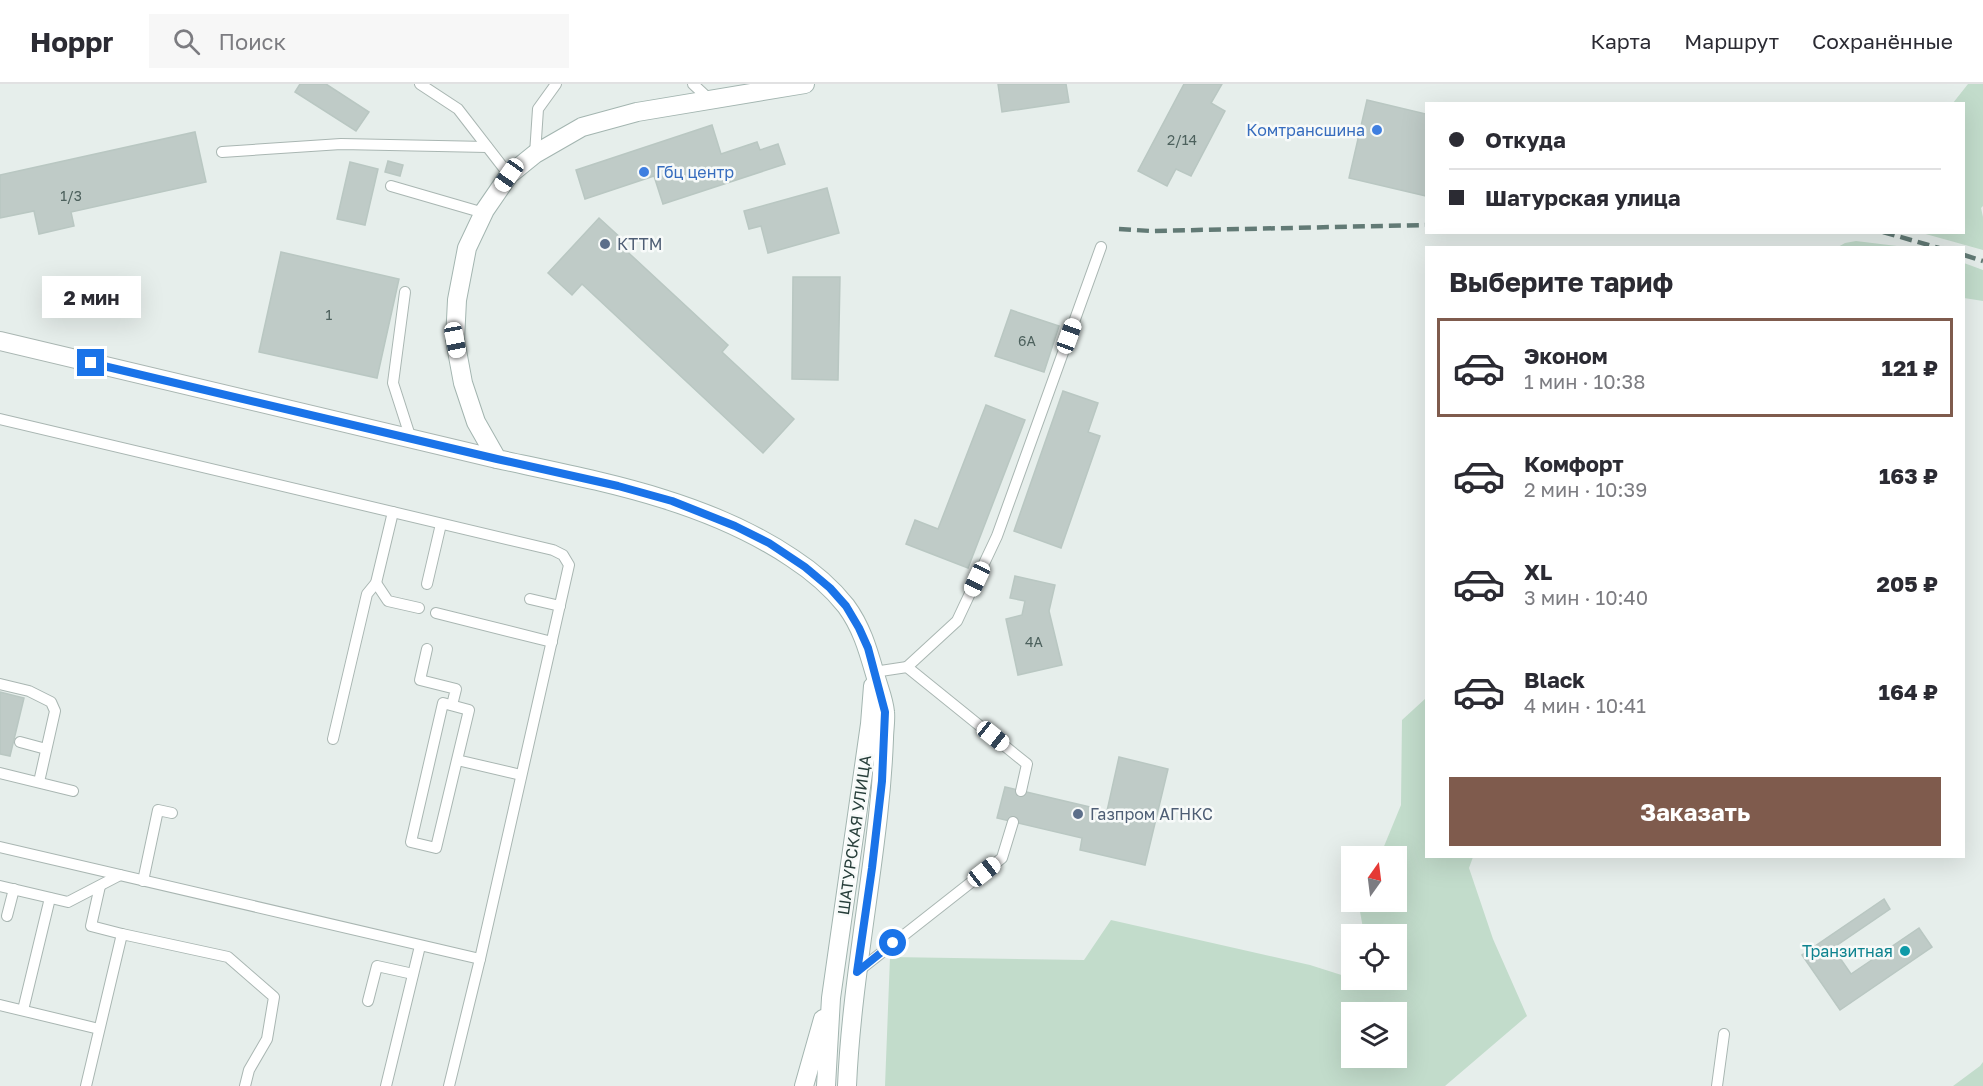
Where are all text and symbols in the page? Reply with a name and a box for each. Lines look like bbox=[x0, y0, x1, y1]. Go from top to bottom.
search box bbox=[149, 14, 569, 68]
text: Hoppr bbox=[30, 25, 113, 58]
icon: search bbox=[170, 25, 203, 58]
text: Поиск bbox=[218, 28, 286, 55]
text: Карта bbox=[1590, 28, 1651, 54]
text: Маршрут bbox=[1684, 28, 1779, 54]
text: Сохранённые bbox=[1812, 28, 1953, 54]
place label: Комтрансшина bbox=[1246, 120, 1365, 140]
marker: Комтрансшина bbox=[1370, 123, 1384, 137]
text: Откуда bbox=[1485, 126, 1566, 153]
house number: 2/14 bbox=[1167, 131, 1197, 148]
car bbox=[491, 155, 527, 195]
place label: Гбц центр bbox=[656, 162, 734, 182]
marker: Гбц центр bbox=[637, 165, 651, 179]
text: Шатурская улица bbox=[1485, 184, 1681, 211]
house number: 1/3 bbox=[60, 187, 82, 204]
place label: КТТМ bbox=[617, 234, 662, 254]
marker: КТТМ bbox=[598, 237, 612, 251]
text: Выберите тариф bbox=[1449, 266, 1673, 298]
callout: 2 мин bbox=[42, 276, 140, 318]
text: 2 мин bbox=[64, 285, 120, 309]
house number: 1 bbox=[326, 306, 333, 323]
car bbox=[1054, 316, 1084, 356]
car bbox=[443, 321, 467, 359]
house number: 6А bbox=[1018, 332, 1037, 349]
icon: car bbox=[1452, 341, 1506, 395]
text: Эконом bbox=[1524, 342, 1608, 369]
route end bbox=[77, 349, 104, 376]
text: 121 ₽ bbox=[1882, 354, 1938, 381]
text: 1 мин · 10:38 bbox=[1524, 369, 1646, 393]
icon: car bbox=[1452, 449, 1506, 503]
text: Комфорт bbox=[1524, 450, 1624, 477]
text: 163 ₽ bbox=[1879, 462, 1938, 489]
text: 2 мин · 10:39 bbox=[1524, 477, 1647, 501]
icon: car bbox=[1452, 557, 1506, 611]
text: XL bbox=[1524, 558, 1552, 585]
car bbox=[961, 559, 993, 599]
text: 205 ₽ bbox=[1877, 570, 1938, 597]
text: 3 мин · 10:40 bbox=[1524, 585, 1648, 609]
house number: 4А bbox=[1025, 633, 1044, 650]
icon: car bbox=[1452, 665, 1506, 719]
text: Black bbox=[1524, 666, 1585, 693]
text: 164 ₽ bbox=[1879, 678, 1938, 705]
text: 4 мин · 10:41 bbox=[1524, 693, 1646, 717]
car bbox=[973, 718, 1013, 754]
street label: ШАТУРСКАЯ УЛИЦА bbox=[833, 753, 875, 916]
button: Заказать bbox=[1449, 777, 1941, 846]
place label: Газпром АГНКС bbox=[1090, 804, 1213, 824]
marker: Газпром АГНКС bbox=[1071, 807, 1085, 821]
north arrow bbox=[1341, 846, 1407, 912]
map controls bbox=[1341, 846, 1407, 1068]
car bbox=[964, 854, 1004, 890]
button: locate bbox=[1341, 924, 1407, 990]
route start bbox=[879, 929, 906, 956]
place label: Транзитная bbox=[1802, 941, 1893, 961]
marker: Транзитная bbox=[1898, 944, 1912, 958]
button: layers bbox=[1341, 1002, 1407, 1068]

